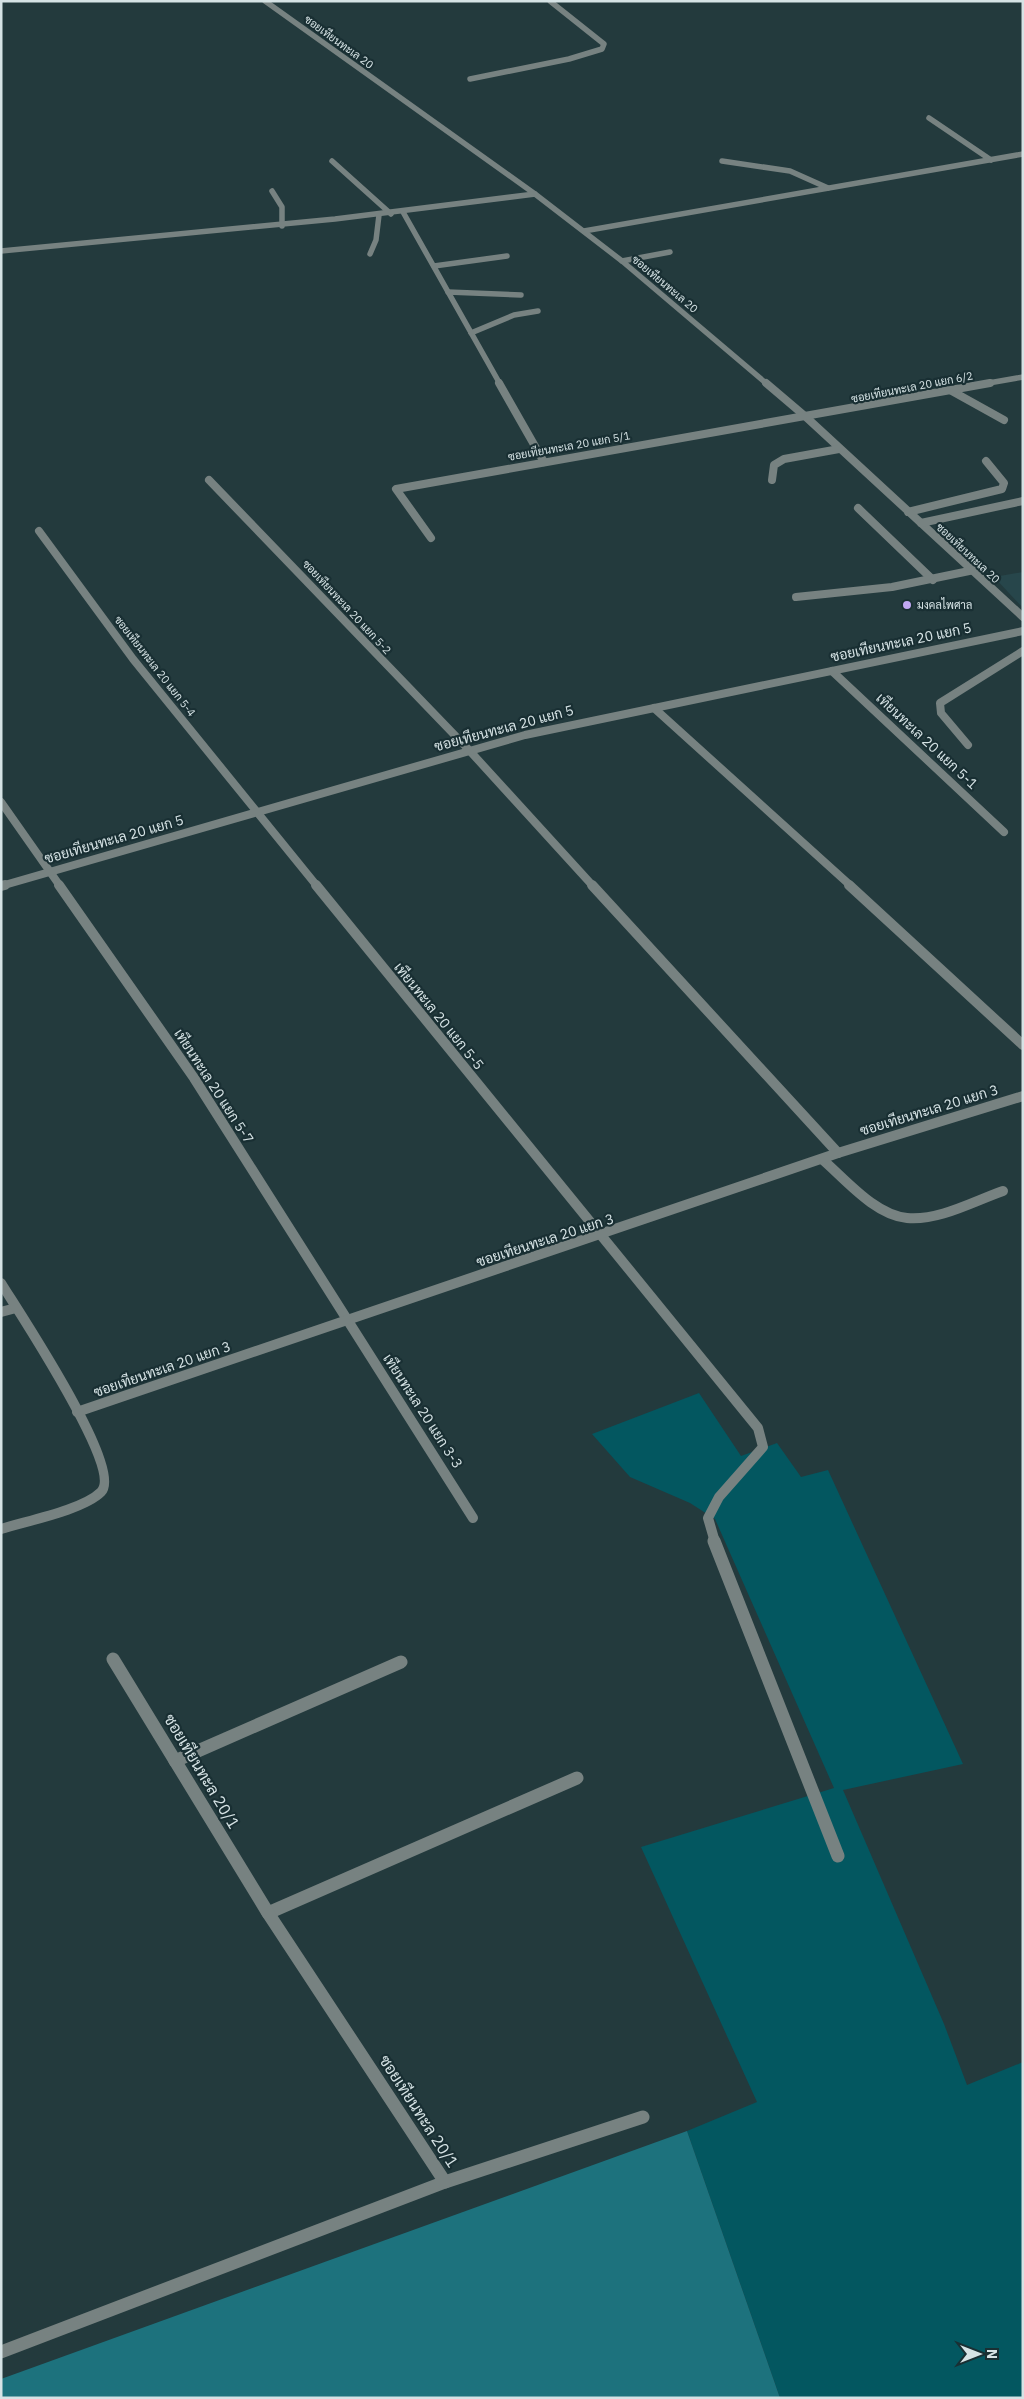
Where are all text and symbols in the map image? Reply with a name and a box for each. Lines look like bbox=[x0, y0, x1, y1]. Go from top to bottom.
street label: ซอยเทียนทะเล 20 bbox=[302, 11, 377, 72]
street label: ซอยเทียนทะเล 20 bbox=[629, 251, 702, 316]
street label: ซอยเทียนทะเล 20 แยก 6/2 bbox=[850, 367, 974, 406]
street label: ซอยเทียนทะเล 20 แยก 5/1 bbox=[507, 427, 632, 464]
street label: ซอยเทียนทะเล 20 bbox=[933, 519, 1003, 586]
street label: ซอยเทียนทะเล 20 แยก 5-2 bbox=[300, 556, 395, 657]
place label: มงคลไพศาล bbox=[917, 597, 972, 612]
marker: มงคลไพศาล bbox=[901, 599, 913, 611]
street label: ซอยเทียนทะเล 20 แยก 5-4 bbox=[111, 612, 200, 719]
street label: ซอยเทียนทะเล 20 แยก 5 bbox=[829, 618, 973, 666]
street label: เทียนทะเล 20 แยก 5-1 bbox=[872, 689, 982, 793]
street label: ซอยเทียนทะเล 20 แยก 5 bbox=[432, 701, 576, 755]
street label: ซอยเทียนทะเล 20 แยก 5 bbox=[42, 811, 186, 867]
street label: เทียนทะเล 20 แยก 5-5 bbox=[390, 959, 488, 1073]
street label: เทียนทะเล 20 แยก 5-7 bbox=[170, 1025, 258, 1147]
street label: ซอยเทียนทะเล 20 แยก 3 bbox=[858, 1080, 1000, 1140]
street label: ซอยเทียนทะเล 20 แยก 3 bbox=[474, 1209, 616, 1271]
street label: ซอยเทียนทะเล 20 แยก 3 bbox=[91, 1337, 233, 1401]
street label: เทียนทะเล 20 แยก 3-3 bbox=[379, 1350, 467, 1472]
street label: ซอยเทียนทะล 20/1 bbox=[160, 1710, 245, 1832]
street label: ซอยเทียนทะล 20/1 bbox=[375, 2050, 464, 2171]
north arrow bbox=[954, 2329, 1004, 2379]
text: N bbox=[983, 2349, 1001, 2359]

